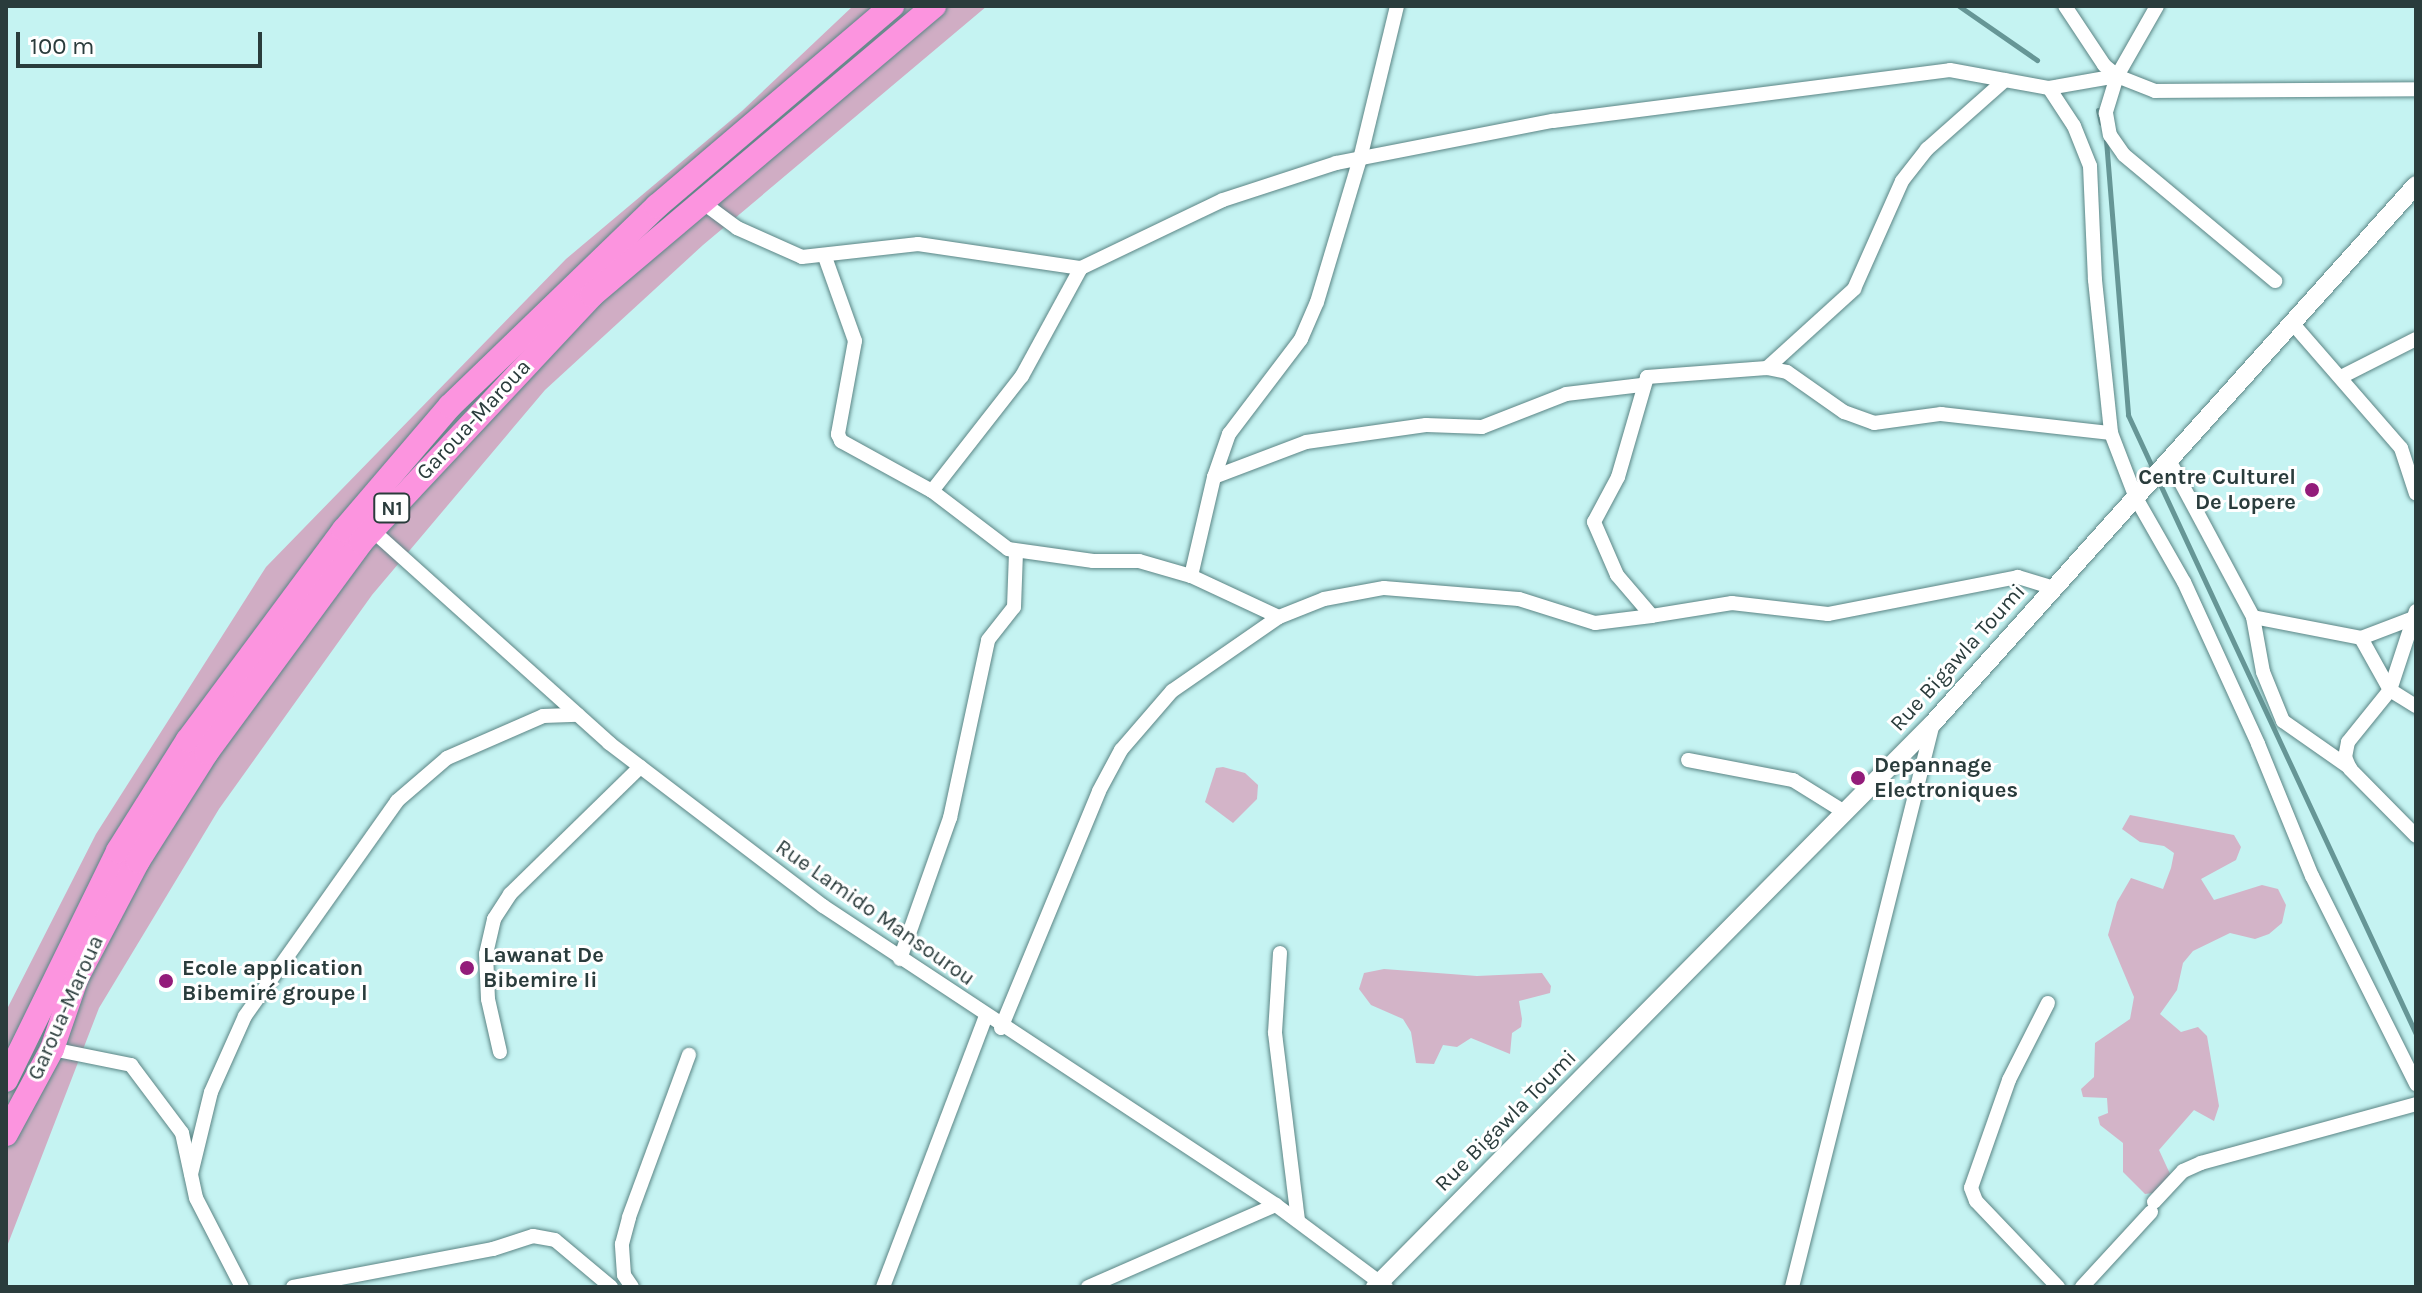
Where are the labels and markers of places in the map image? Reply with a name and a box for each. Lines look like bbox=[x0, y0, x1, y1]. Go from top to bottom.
place label: Centre Culturel De Lopere bbox=[2138, 464, 2296, 516]
marker: Centre Culturel De Lopere bbox=[2303, 481, 2321, 499]
place label: Depannage Electroniques bbox=[1874, 752, 2018, 804]
marker: Depannage Electroniques bbox=[1849, 769, 1867, 787]
place label: Lawanat De Bibemire Ii bbox=[483, 942, 604, 994]
place label: Ecole application Bibemiré groupe l bbox=[182, 955, 368, 1006]
marker: Lawanat De Bibemire Ii bbox=[458, 959, 476, 977]
marker: Ecole application Bibemiré groupe l bbox=[157, 972, 175, 990]

